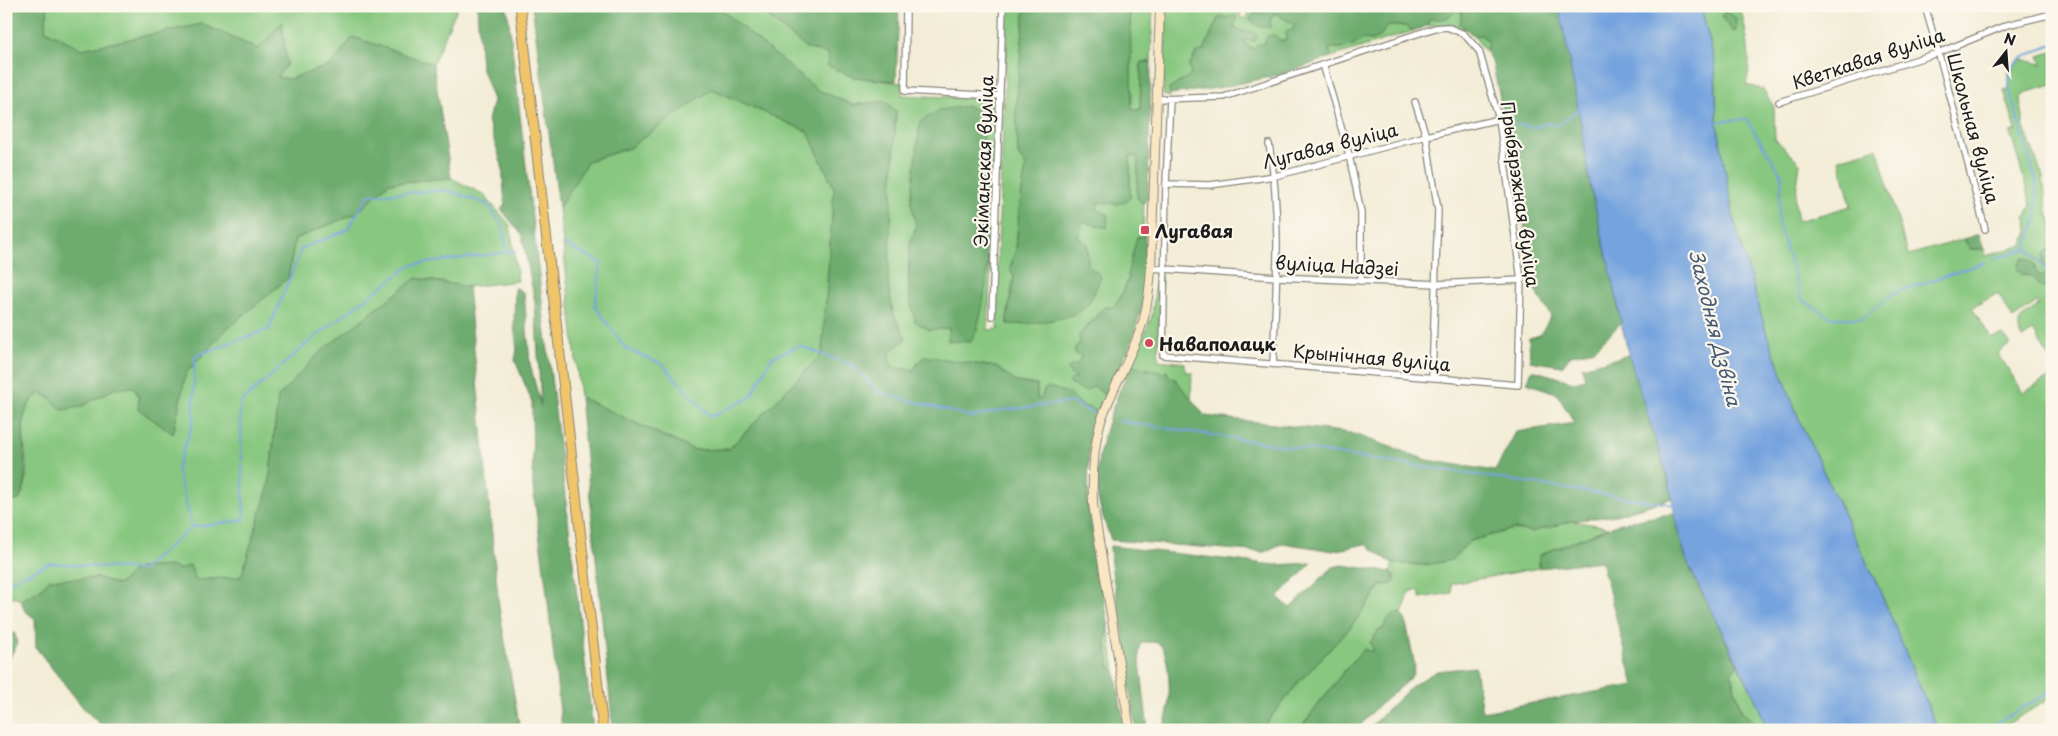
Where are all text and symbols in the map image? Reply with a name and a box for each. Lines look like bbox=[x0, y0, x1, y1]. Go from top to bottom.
street label: Кветкавая вуліца bbox=[1788, 21, 1948, 95]
text: N bbox=[2002, 27, 2018, 51]
north arrow bbox=[1980, 28, 2030, 78]
street label: Школьная вуліца bbox=[1941, 50, 2007, 206]
street label: Экіманская вуліца bbox=[967, 75, 999, 247]
street label: Прыбярэжная вуліца bbox=[1495, 99, 1547, 289]
street label: Лугавая вуліца bbox=[1260, 115, 1400, 175]
place label: Лугавая bbox=[1155, 217, 1233, 244]
marker: Лугавая bbox=[1139, 224, 1151, 236]
water label: Заходняя Дзвіна bbox=[1683, 247, 1749, 410]
street label: вуліца Надзеі bbox=[1274, 248, 1400, 282]
place label: Наваполацк bbox=[1159, 330, 1276, 357]
marker: Наваполацк bbox=[1143, 337, 1155, 349]
street label: Крынічная вуліца bbox=[1292, 337, 1452, 377]

